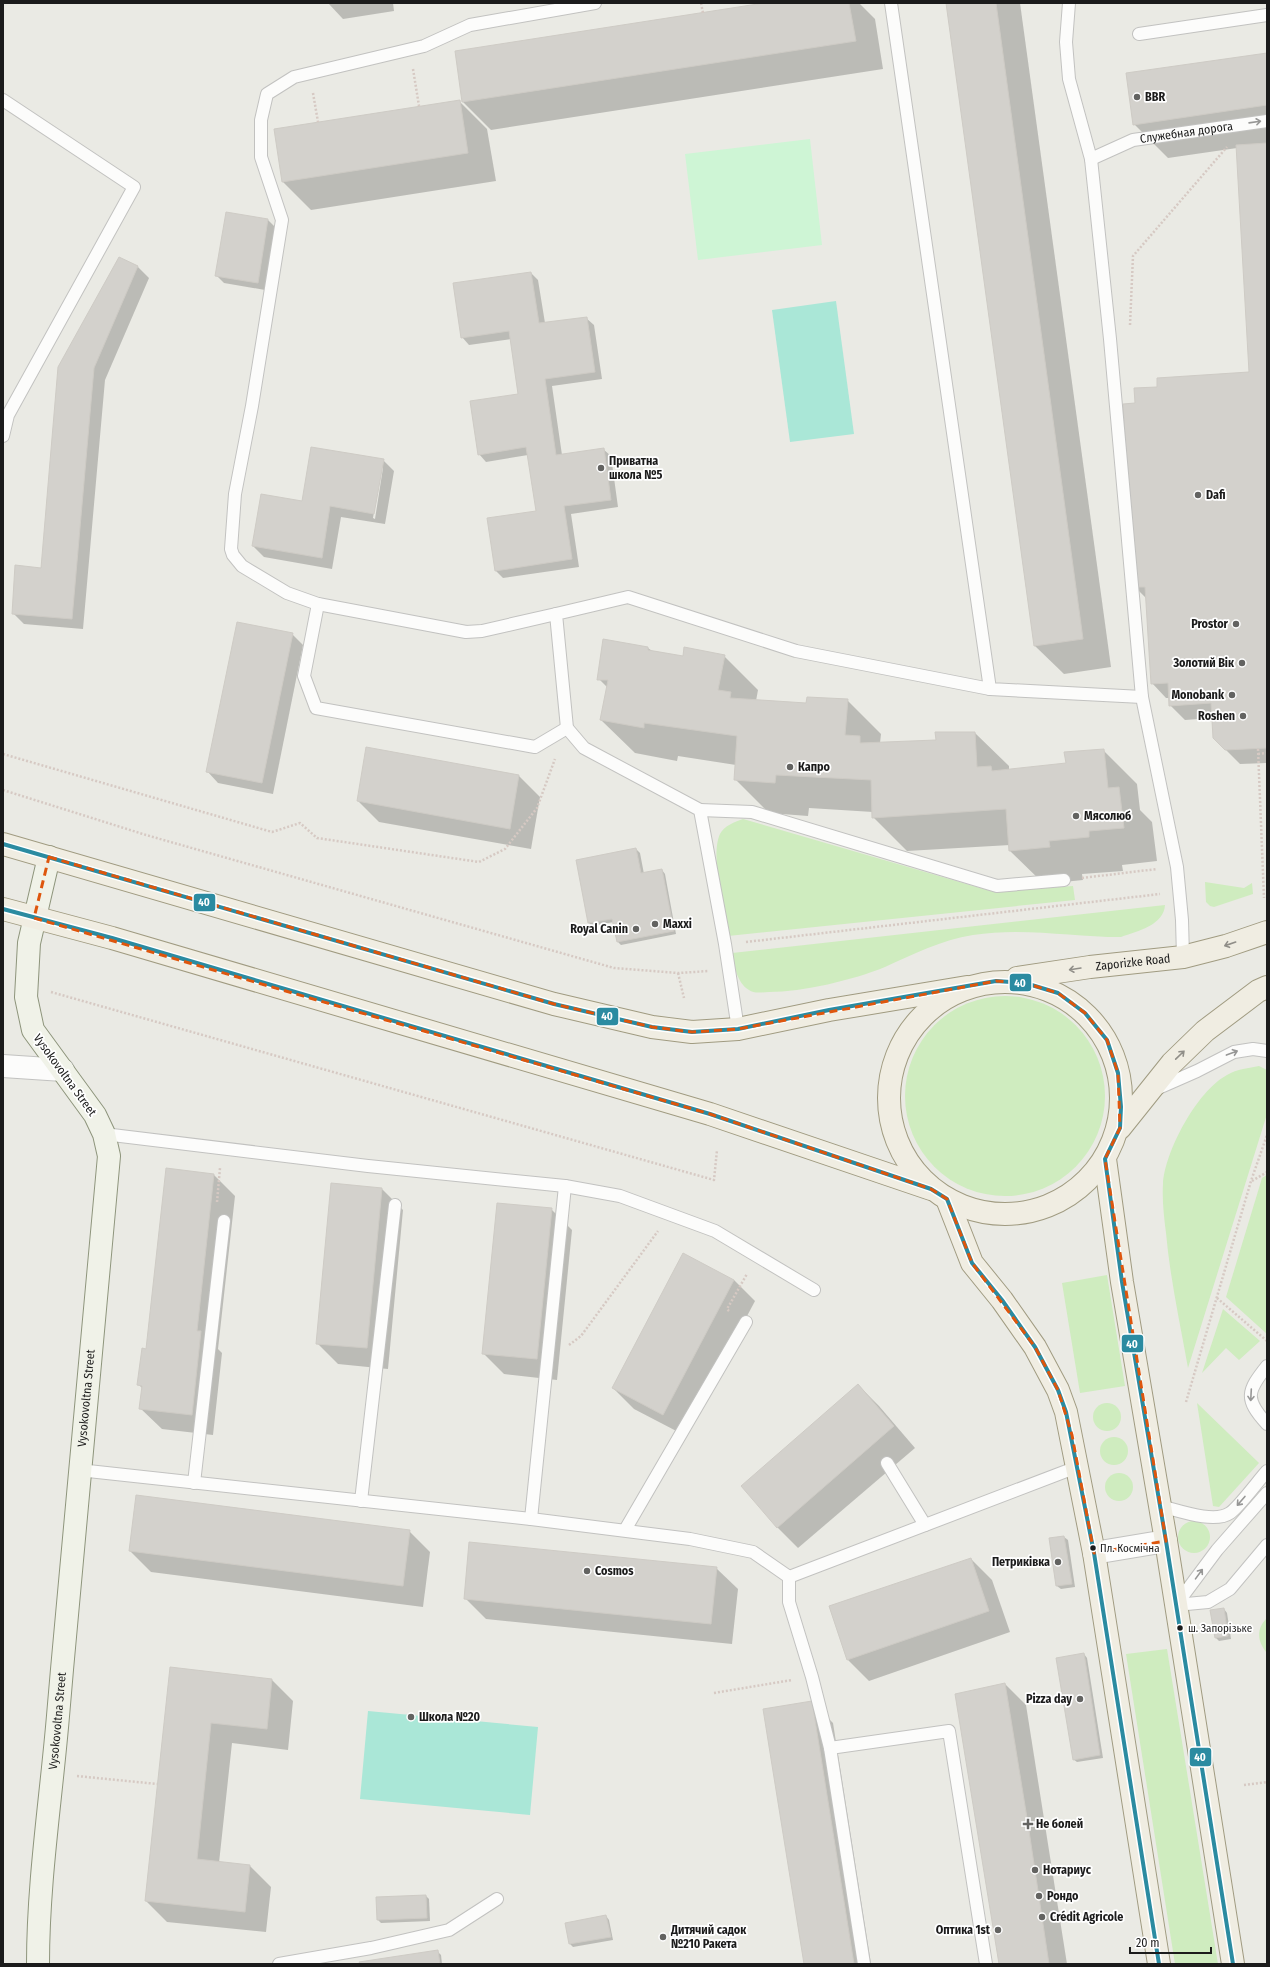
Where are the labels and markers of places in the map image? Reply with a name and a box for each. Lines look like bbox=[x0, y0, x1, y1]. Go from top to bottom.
place label: BBR bbox=[1145, 90, 1165, 104]
marker: BBR bbox=[1132, 92, 1142, 102]
place label: Приватна школа №5 bbox=[609, 454, 663, 482]
marker: Приватна школа №5 bbox=[596, 463, 606, 473]
place label: Dafi bbox=[1206, 488, 1226, 502]
marker: Dafi bbox=[1193, 490, 1203, 500]
place label: Prostor bbox=[1191, 617, 1229, 631]
marker: Prostor bbox=[1231, 619, 1241, 629]
place label: Золотий Вік bbox=[1172, 656, 1235, 670]
marker: Золотий Вік bbox=[1237, 658, 1247, 668]
place label: Monobank bbox=[1171, 688, 1225, 702]
marker: Monobank bbox=[1227, 690, 1237, 700]
place label: Roshen bbox=[1198, 709, 1235, 723]
marker: Roshen bbox=[1238, 711, 1248, 721]
place label: Капро bbox=[798, 760, 831, 774]
marker: Капро bbox=[785, 762, 795, 772]
place label: Мясолюб bbox=[1084, 809, 1131, 823]
marker: Мясолюб bbox=[1071, 811, 1081, 821]
place label: Maxxi bbox=[663, 917, 692, 931]
marker: Maxxi bbox=[650, 919, 660, 929]
place label: Royal Canin bbox=[570, 922, 628, 936]
marker: Royal Canin bbox=[631, 924, 641, 934]
place label: Пл. Космічна bbox=[1100, 1542, 1160, 1555]
marker: Пл. Космічна bbox=[1088, 1543, 1098, 1553]
place label: Петриківка bbox=[992, 1555, 1050, 1569]
marker: Петриківка bbox=[1053, 1557, 1063, 1567]
place label: Cosmos bbox=[595, 1564, 634, 1578]
marker: Cosmos bbox=[582, 1566, 592, 1576]
place label: ш. Запорізьке bbox=[1188, 1622, 1252, 1635]
marker: ш. Запорізьке bbox=[1175, 1623, 1185, 1633]
place label: Pizza day bbox=[1026, 1692, 1072, 1706]
marker: Pizza day bbox=[1075, 1694, 1085, 1704]
place label: Школа №20 bbox=[419, 1710, 480, 1724]
marker: Школа №20 bbox=[406, 1712, 416, 1722]
place label: Не болей bbox=[1036, 1817, 1083, 1831]
marker: Не болей bbox=[1023, 1819, 1033, 1829]
place label: Нотариус bbox=[1043, 1863, 1092, 1877]
marker: Нотариус bbox=[1030, 1865, 1040, 1875]
place label: Рондо bbox=[1047, 1889, 1079, 1903]
marker: Рондо bbox=[1034, 1891, 1044, 1901]
place label: Crédit Agricole bbox=[1050, 1910, 1123, 1924]
marker: Crédit Agricole bbox=[1037, 1912, 1047, 1922]
place label: Дитячий садок №210 Ракета bbox=[670, 1923, 747, 1951]
place label: Оптика 1st bbox=[936, 1923, 991, 1937]
marker: Оптика 1st bbox=[993, 1925, 1003, 1935]
marker: Дитячий садок №210 Ракета bbox=[658, 1932, 668, 1942]

